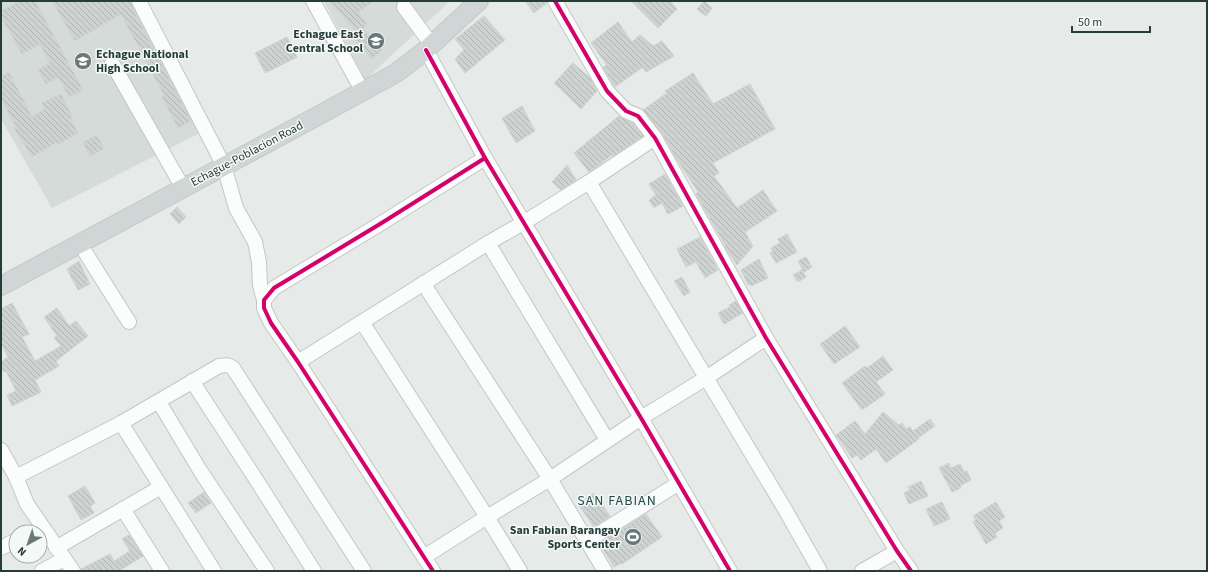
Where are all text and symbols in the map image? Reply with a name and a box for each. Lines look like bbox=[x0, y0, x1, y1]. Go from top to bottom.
scale bar bbox=[1072, 8, 1150, 34]
text: 50 m bbox=[1078, 14, 1102, 31]
place label: Echague East Central School bbox=[286, 26, 364, 57]
school or university icon: Echague East Central School bbox=[366, 31, 386, 51]
place label: Echague National High School bbox=[96, 46, 189, 77]
school or university icon: Echague National High School bbox=[73, 51, 93, 71]
street label: Echague-Poblacion Road bbox=[188, 117, 306, 191]
district label: SAN FABIAN bbox=[577, 491, 657, 511]
place label: San Fabian Barangay Sports Center bbox=[510, 522, 621, 553]
north arrow bbox=[8, 524, 48, 564]
sports icon: San Fabian Barangay Sports Center bbox=[623, 527, 643, 547]
text: N bbox=[14, 543, 30, 559]

